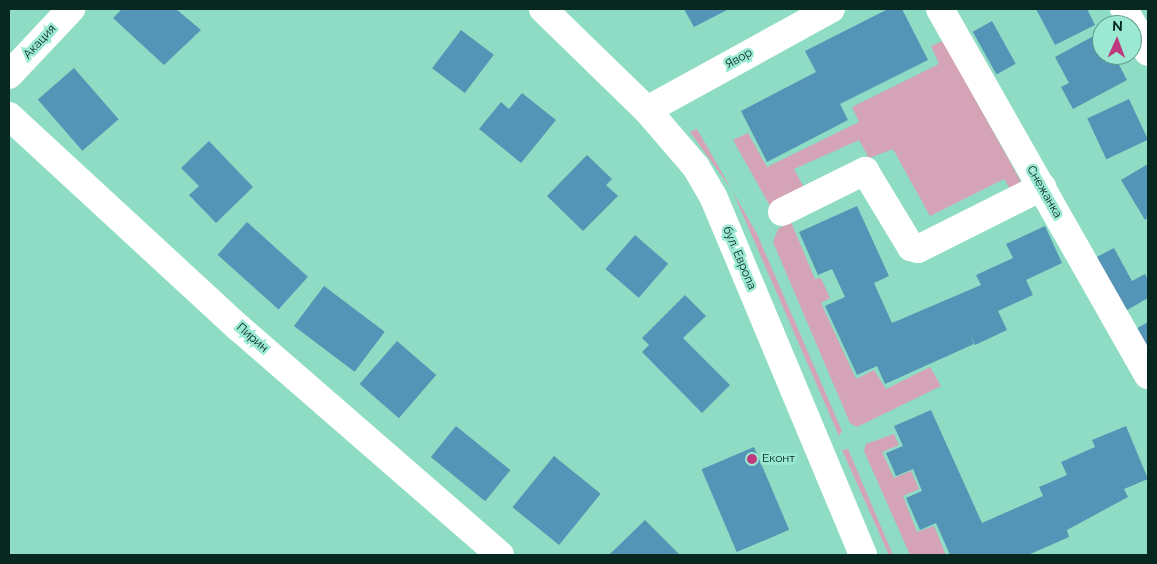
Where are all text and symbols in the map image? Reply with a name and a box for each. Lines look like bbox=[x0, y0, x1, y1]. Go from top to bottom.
north arrow bbox=[1092, 15, 1142, 65]
text: N bbox=[1112, 18, 1123, 34]
street label: Акация bbox=[21, 22, 59, 62]
street label: Явор bbox=[723, 46, 755, 72]
street label: Снежанка bbox=[1023, 163, 1065, 221]
street label: бул. Европа bbox=[719, 224, 759, 292]
street label: Пирин bbox=[233, 320, 271, 356]
place label: Еконт bbox=[762, 452, 795, 466]
marker: Еконт bbox=[746, 453, 758, 465]

